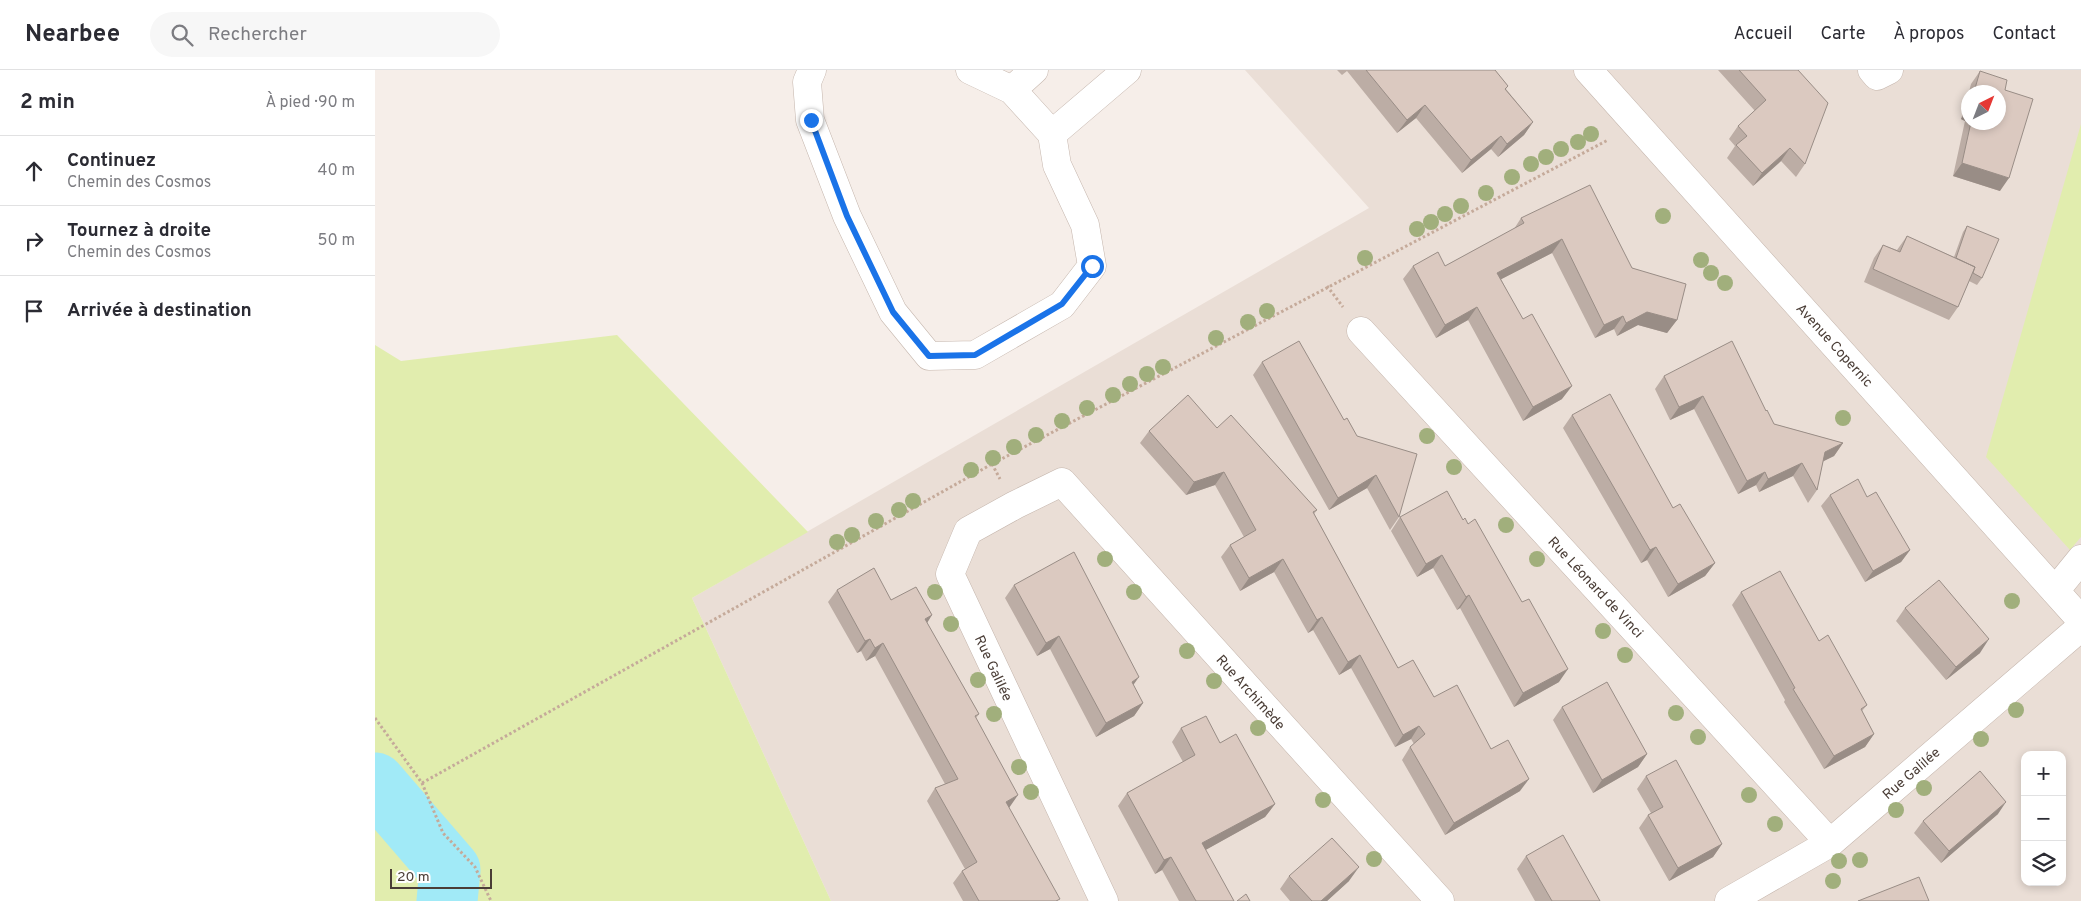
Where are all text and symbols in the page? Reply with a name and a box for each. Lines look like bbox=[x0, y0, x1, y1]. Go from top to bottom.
search box bbox=[150, 12, 500, 57]
text: Nearbee bbox=[25, 20, 120, 50]
icon: search bbox=[168, 21, 196, 49]
text: Rechercher bbox=[208, 23, 307, 47]
text: Accueil bbox=[1733, 23, 1792, 46]
text: Carte bbox=[1820, 23, 1865, 46]
text: À propos bbox=[1893, 23, 1964, 46]
text: Contact bbox=[1992, 23, 2056, 46]
north arrow bbox=[1961, 85, 2006, 130]
text: 2 min bbox=[20, 89, 75, 116]
text: À pied · 90 m bbox=[265, 93, 355, 113]
route end bbox=[800, 109, 823, 132]
text: Continuez bbox=[67, 149, 156, 173]
icon: ahead bbox=[20, 157, 48, 185]
text: 40 m bbox=[317, 161, 355, 181]
text: Chemin des Cosmos bbox=[67, 173, 211, 193]
text: Tournez à droite bbox=[67, 219, 211, 243]
icon: right bbox=[20, 227, 48, 255]
text: 50 m bbox=[318, 231, 355, 251]
text: Chemin des Cosmos bbox=[67, 243, 211, 263]
route start bbox=[1081, 255, 1104, 278]
icon: arrive bbox=[20, 297, 48, 325]
text: Arrivée à destination bbox=[67, 299, 252, 323]
street label: Avenue Copernic bbox=[1792, 301, 1876, 391]
street label: Rue Léonard de Vinci bbox=[1544, 534, 1646, 642]
street label: Rue Galilée bbox=[970, 633, 1015, 704]
street label: Rue Archimède bbox=[1212, 652, 1288, 734]
street label: Rue Galilée bbox=[1880, 745, 1944, 804]
map controls bbox=[2021, 751, 2066, 886]
button: + bbox=[2021, 751, 2066, 796]
button: − bbox=[2021, 796, 2066, 841]
button: layers bbox=[2021, 841, 2066, 886]
scale bar bbox=[390, 866, 493, 889]
text: 20 m bbox=[397, 869, 430, 886]

